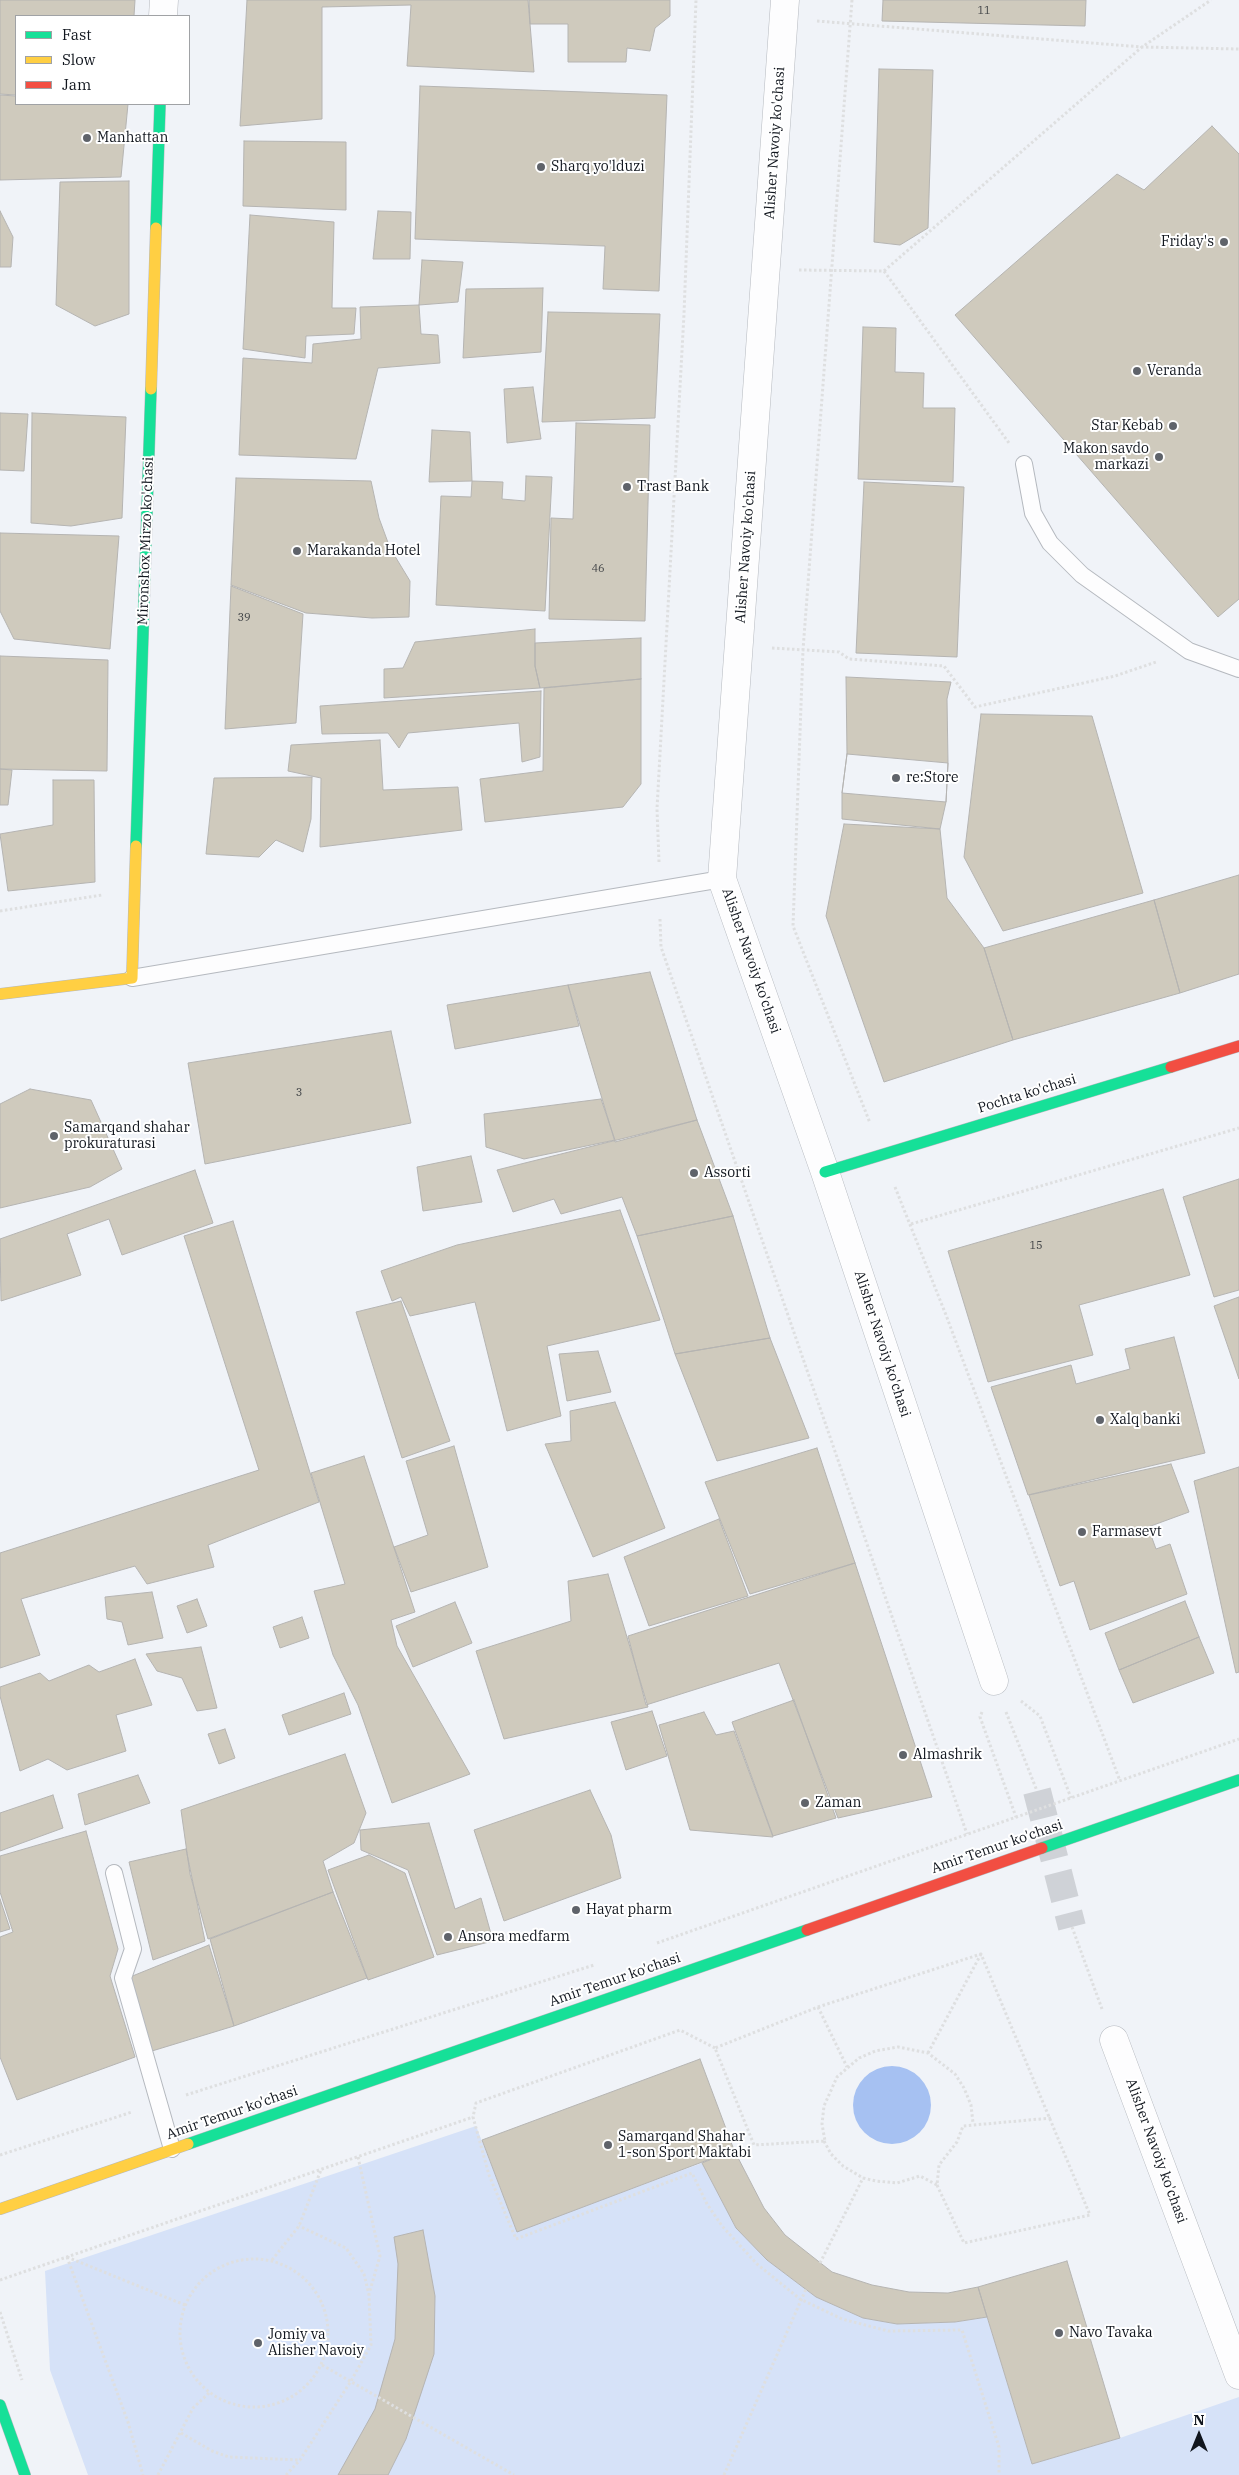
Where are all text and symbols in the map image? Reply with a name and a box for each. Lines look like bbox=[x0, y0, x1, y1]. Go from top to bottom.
house number: 11 bbox=[977, 4, 991, 18]
legend bbox=[15, 15, 190, 105]
text: Fast bbox=[62, 25, 92, 44]
text: Slow bbox=[62, 50, 95, 69]
street label: Alisher Navoiy ko'chasi bbox=[761, 66, 789, 220]
text: Jam bbox=[62, 75, 91, 94]
place label: Manhattan bbox=[97, 130, 168, 146]
marker: Manhattan bbox=[81, 132, 93, 144]
place label: Sharq yo'lduzi bbox=[551, 159, 645, 175]
marker: Sharq yo'lduzi bbox=[535, 161, 547, 173]
place label: Friday's bbox=[1161, 234, 1214, 250]
marker: Friday's bbox=[1218, 236, 1230, 248]
place label: Veranda bbox=[1147, 363, 1202, 379]
marker: Veranda bbox=[1131, 365, 1143, 377]
place label: Star Kebab bbox=[1091, 418, 1163, 434]
marker: Star Kebab bbox=[1167, 420, 1179, 432]
place label: Makon savdo markazi bbox=[1063, 441, 1149, 474]
marker: Makon savdo markazi bbox=[1153, 451, 1165, 463]
street label: Mironshox Mirzo ko'chasi bbox=[135, 457, 157, 625]
street label: Alisher Navoiy ko'chasi bbox=[732, 470, 760, 624]
place label: Trast Bank bbox=[637, 479, 709, 495]
marker: Trast Bank bbox=[621, 481, 633, 493]
place label: Marakanda Hotel bbox=[307, 543, 420, 559]
marker: Marakanda Hotel bbox=[291, 545, 303, 557]
house number: 46 bbox=[591, 562, 605, 576]
house number: 39 bbox=[237, 611, 251, 625]
place label: re:Store bbox=[906, 770, 959, 786]
marker: re:Store bbox=[890, 772, 902, 784]
street label: Alisher Navoiy ko'chasi bbox=[718, 886, 784, 1036]
street label: Pochta ko'chasi bbox=[976, 1071, 1078, 1117]
house number: 3 bbox=[296, 1086, 302, 1100]
place label: Samarqand shahar prokuraturasi bbox=[64, 1120, 190, 1152]
marker: Samarqand shahar prokuraturasi bbox=[48, 1130, 60, 1142]
place label: Assorti bbox=[704, 1165, 751, 1181]
marker: Assorti bbox=[688, 1167, 700, 1179]
house number: 15 bbox=[1029, 1239, 1043, 1253]
street label: Alisher Navoiy ko'chasi bbox=[850, 1269, 914, 1419]
place label: Xalq banki bbox=[1110, 1412, 1180, 1428]
marker: Xalq banki bbox=[1094, 1414, 1106, 1426]
place label: Farmasevt bbox=[1092, 1524, 1162, 1540]
marker: Farmasevt bbox=[1076, 1526, 1088, 1538]
place label: Almashrik bbox=[913, 1747, 982, 1763]
marker: Almashrik bbox=[897, 1749, 909, 1761]
place label: Zaman bbox=[815, 1795, 861, 1811]
marker: Zaman bbox=[799, 1797, 811, 1809]
street label: Amir Temur ko'chasi bbox=[929, 1817, 1065, 1877]
place label: Hayat pharm bbox=[586, 1902, 672, 1918]
marker: Hayat pharm bbox=[570, 1904, 582, 1916]
place label: Ansora medfarm bbox=[458, 1929, 570, 1945]
marker: Ansora medfarm bbox=[442, 1931, 454, 1943]
street label: Amir Temur ko'chasi bbox=[547, 1950, 683, 2010]
street label: Alisher Navoiy ko'chasi bbox=[1122, 2076, 1190, 2226]
street label: Amir Temur ko'chasi bbox=[164, 2083, 300, 2143]
place label: Samarqand Shahar 1-son Sport Maktabi bbox=[618, 2129, 751, 2162]
marker: Samarqand Shahar 1-son Sport Maktabi bbox=[602, 2139, 614, 2151]
place label: Navo Tavaka bbox=[1069, 2325, 1153, 2341]
place label: Jomiy va Alisher Navoiy bbox=[268, 2327, 364, 2360]
marker: Navo Tavaka bbox=[1053, 2327, 1065, 2339]
marker: Jomiy va Alisher Navoiy bbox=[252, 2337, 264, 2349]
north arrow bbox=[1174, 2410, 1224, 2460]
text: N bbox=[1193, 2411, 1205, 2429]

